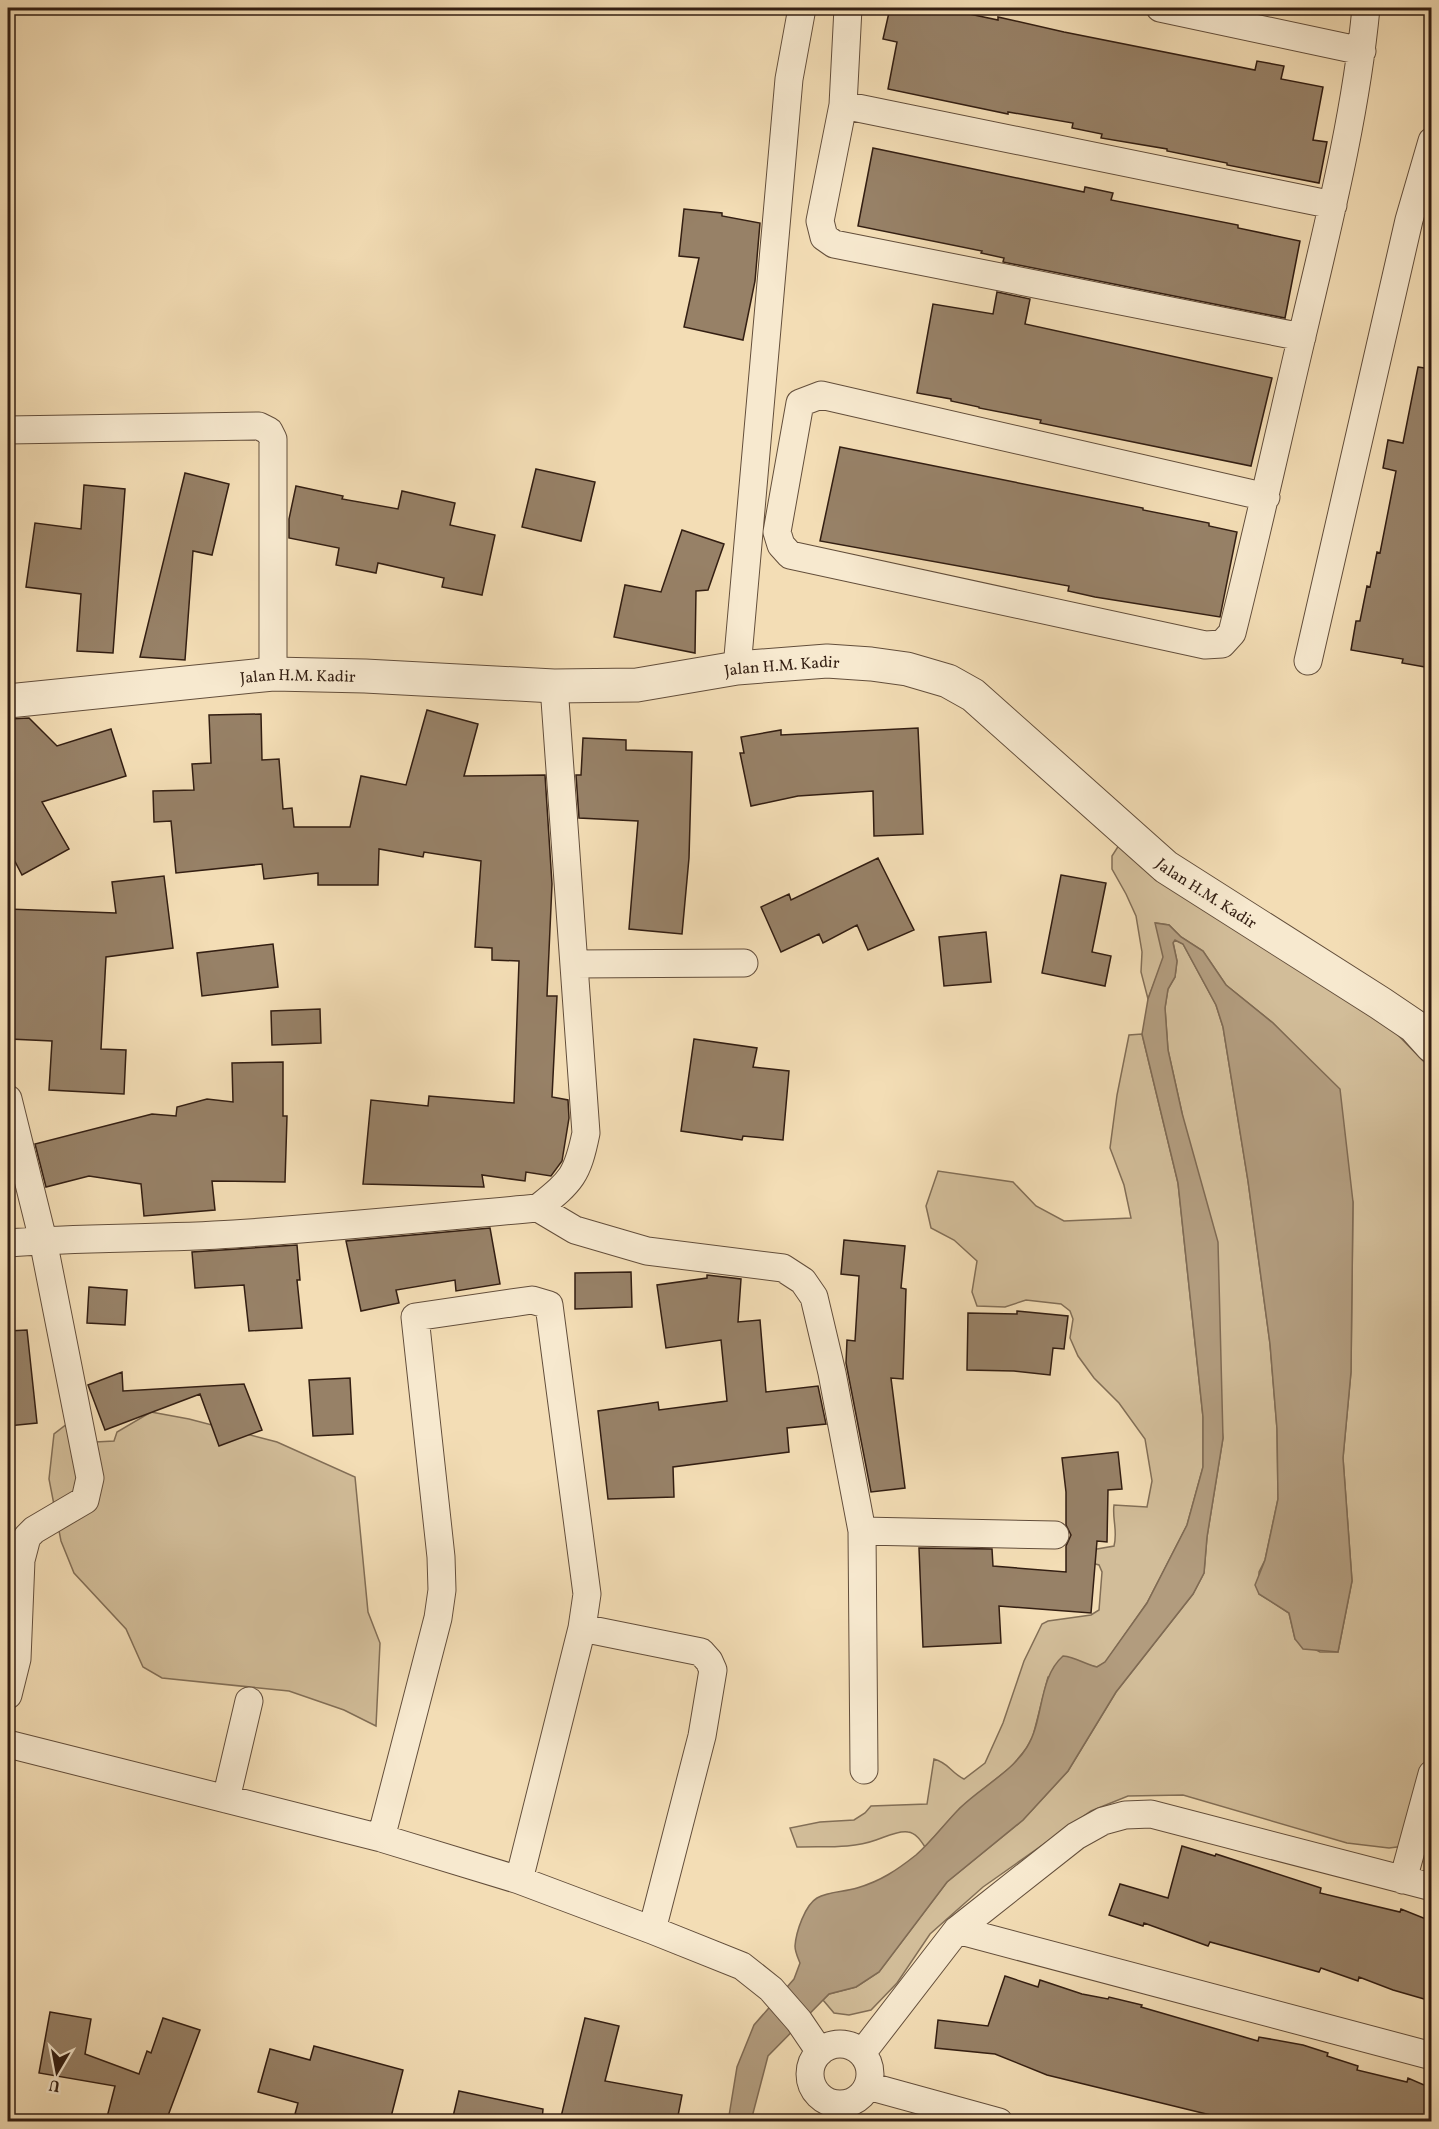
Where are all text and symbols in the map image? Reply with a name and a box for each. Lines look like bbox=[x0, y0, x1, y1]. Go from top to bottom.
street label: Jalan H.M. Kadir bbox=[723, 652, 840, 683]
street label: Jalan H.M. Kadir bbox=[239, 665, 356, 690]
street label: Jalan H.M. Kadir bbox=[1150, 854, 1261, 935]
north arrow bbox=[27, 2042, 87, 2102]
text: U bbox=[47, 2073, 62, 2097]

